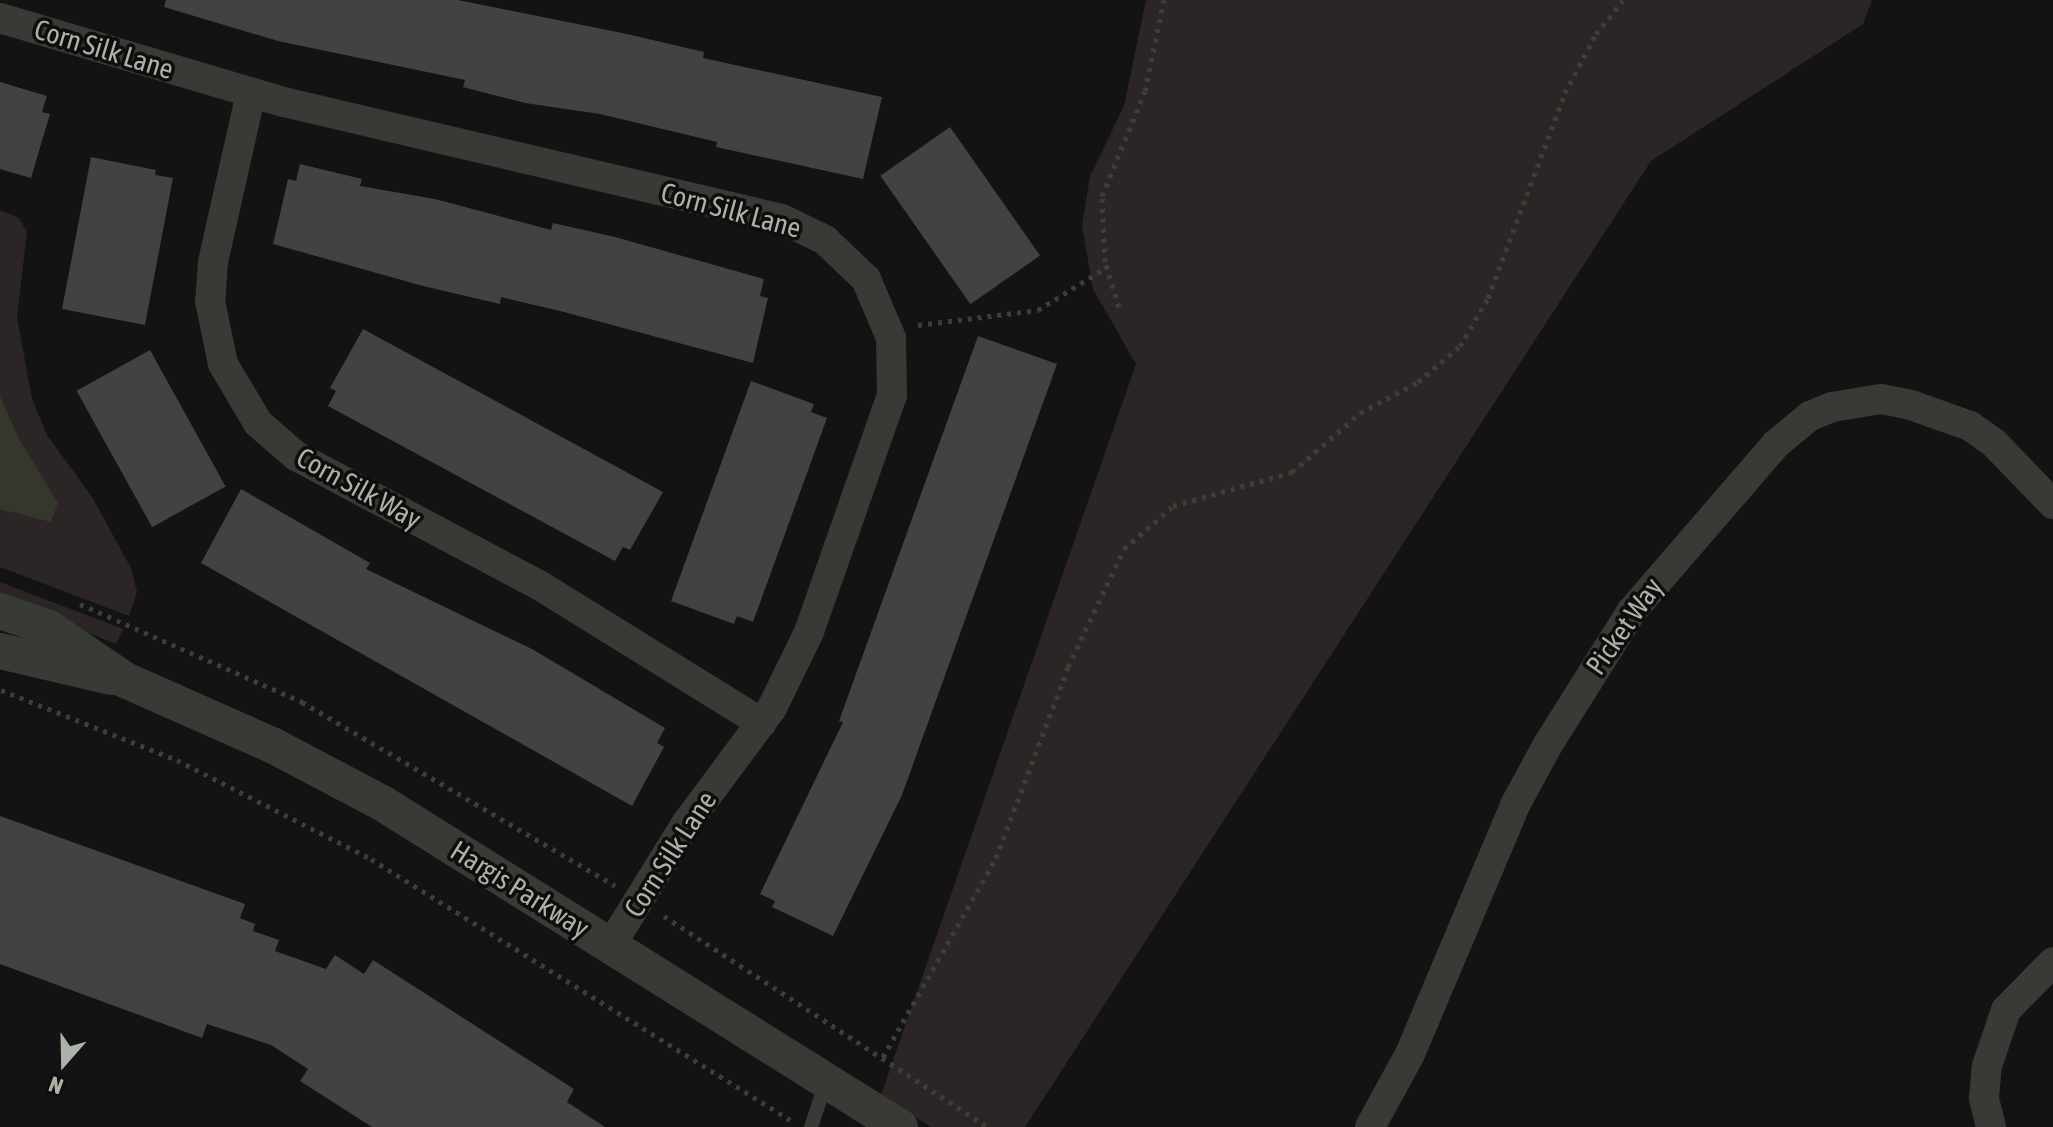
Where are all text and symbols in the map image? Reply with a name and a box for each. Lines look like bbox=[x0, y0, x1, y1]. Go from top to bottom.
street label: Corn Silk Lane bbox=[31, 12, 177, 86]
street label: Corn Silk Lane bbox=[657, 175, 805, 245]
street label: Corn Silk Way bbox=[291, 440, 427, 536]
street label: Picket Way bbox=[1579, 571, 1669, 681]
street label: Corn Silk Lane bbox=[617, 785, 723, 923]
street label: Hargis Parkway bbox=[445, 833, 595, 945]
north arrow bbox=[24, 1023, 104, 1103]
text: N bbox=[45, 1071, 66, 1100]

